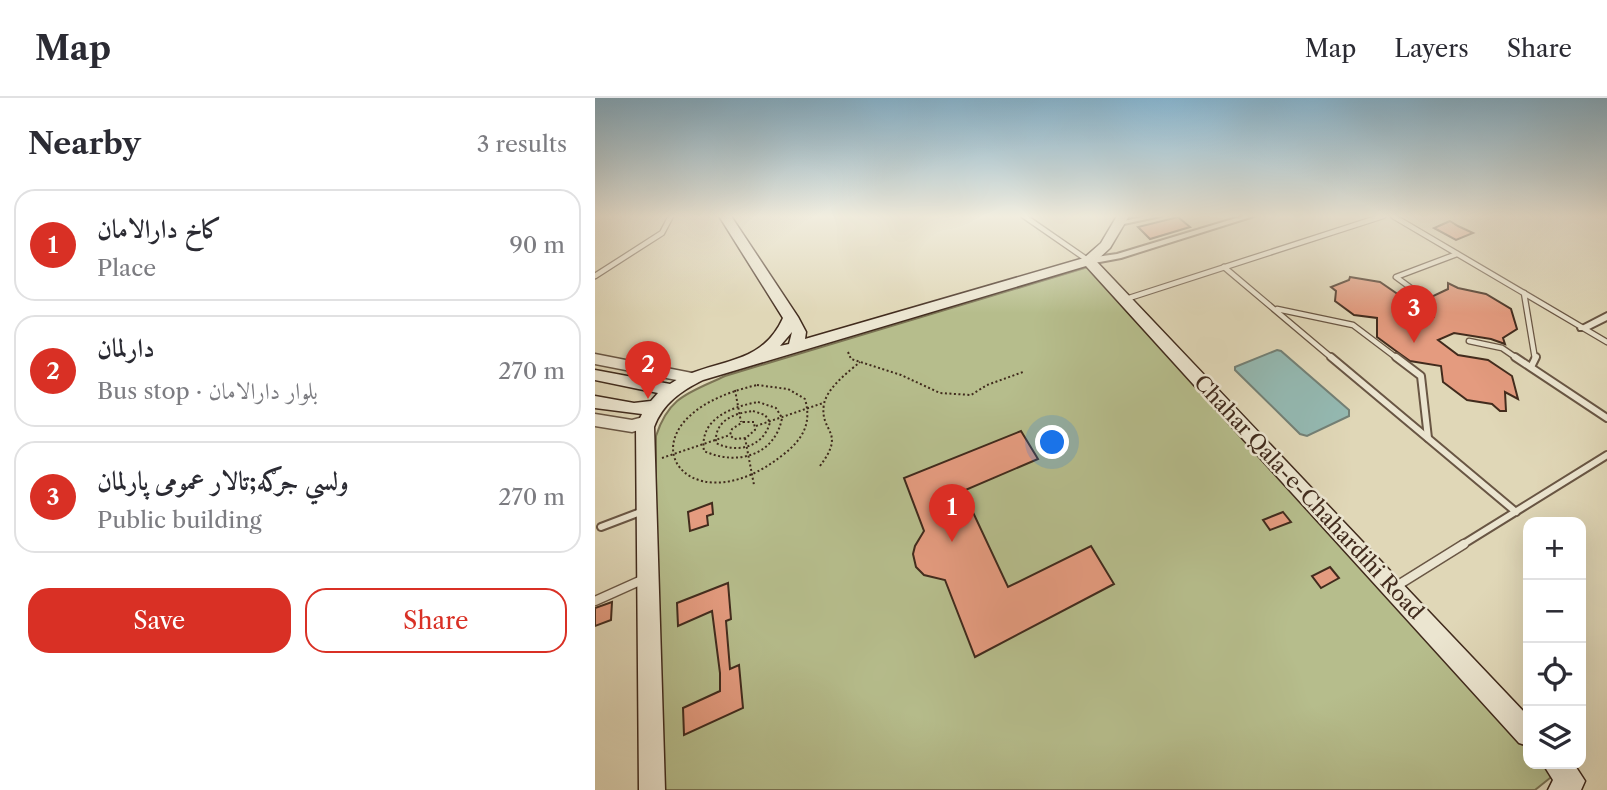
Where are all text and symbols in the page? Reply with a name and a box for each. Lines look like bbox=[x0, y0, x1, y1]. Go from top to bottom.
text: Map bbox=[35, 28, 111, 69]
text: Map bbox=[1305, 34, 1356, 63]
text: Layers bbox=[1394, 34, 1469, 63]
text: Share bbox=[1507, 34, 1572, 63]
text: Nearby bbox=[28, 125, 141, 162]
text: 3 results bbox=[477, 130, 567, 158]
text: کاخ دارالامان bbox=[97, 213, 222, 245]
text: 1 bbox=[48, 231, 58, 259]
text: 90 m bbox=[509, 231, 565, 259]
text: Place bbox=[97, 254, 156, 282]
pin: 3 bbox=[1391, 285, 1437, 343]
text: دارلمان bbox=[97, 332, 155, 364]
pin: 2 bbox=[625, 341, 671, 399]
text: 2 bbox=[46, 357, 60, 385]
text: 270 m bbox=[498, 357, 565, 385]
street label: Chahar Qala-e-Chahardihi Road bbox=[1189, 370, 1429, 624]
text: Bus stop · بلوار دارالامان bbox=[97, 377, 318, 405]
your location bbox=[1035, 425, 1069, 459]
text: ولسي جرګه;تالار عمومی پارلمان bbox=[97, 465, 349, 497]
text: 3 bbox=[47, 483, 60, 511]
text: 270 m bbox=[498, 483, 565, 511]
pin: 1 bbox=[929, 484, 975, 542]
text: Public building bbox=[97, 506, 262, 534]
map controls bbox=[1523, 517, 1586, 769]
button: + bbox=[1523, 517, 1586, 580]
button: − bbox=[1523, 580, 1586, 643]
button: Save bbox=[28, 588, 291, 653]
button: Share bbox=[305, 588, 567, 653]
button: locate bbox=[1523, 643, 1586, 706]
button: layers bbox=[1523, 706, 1586, 769]

